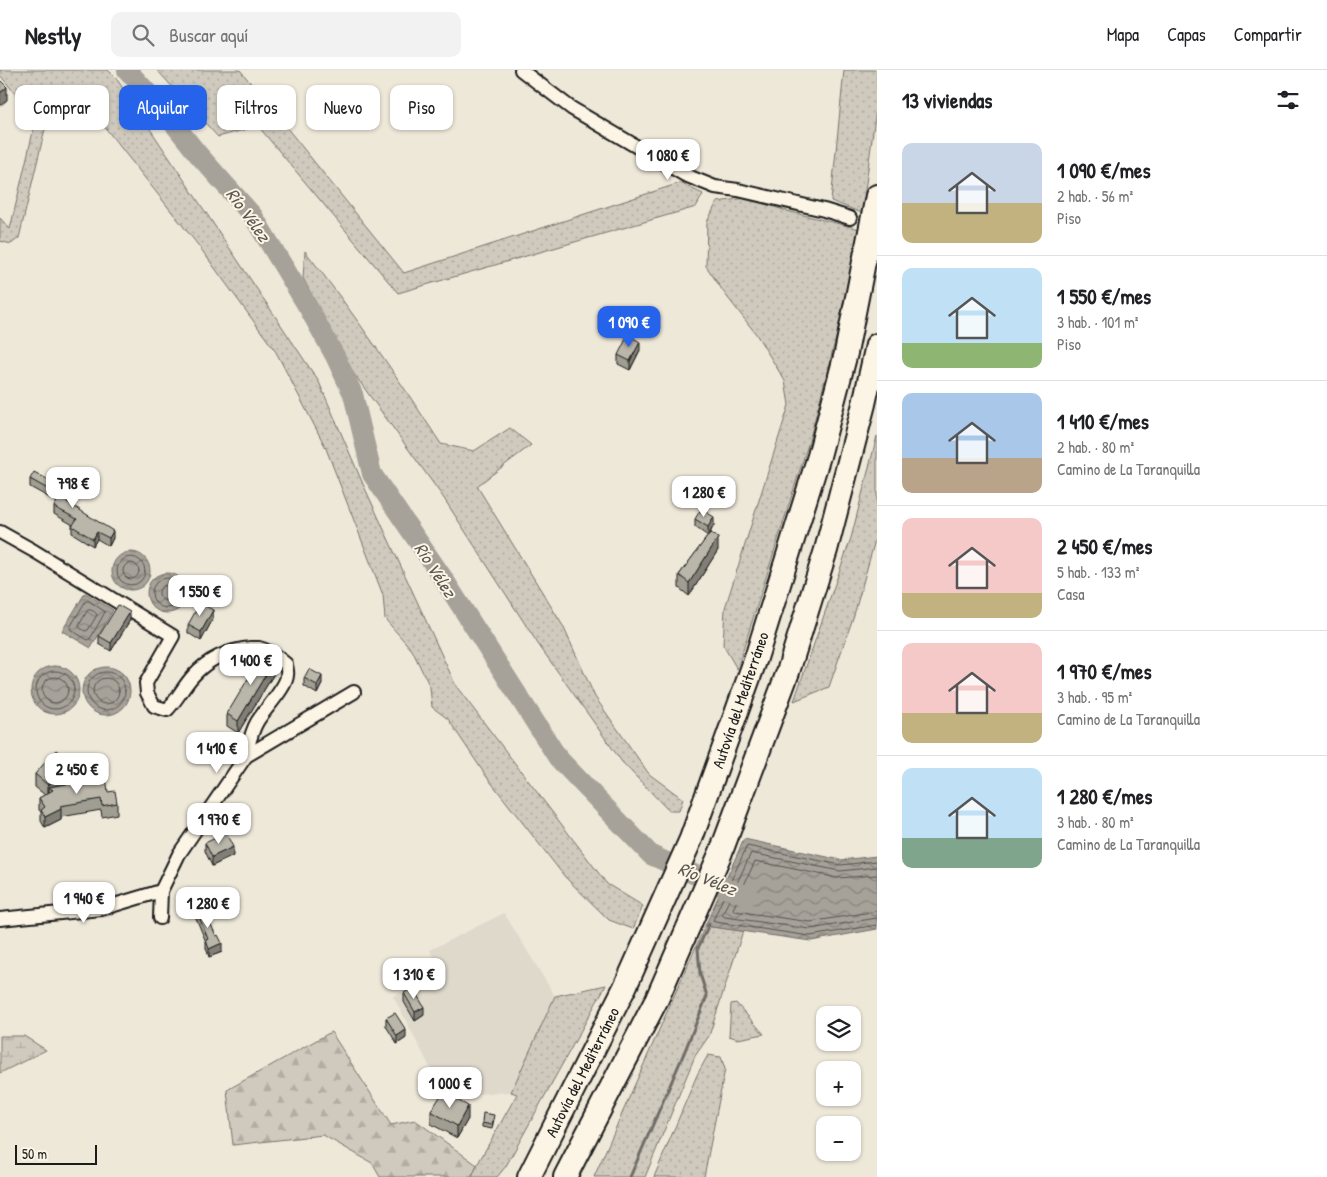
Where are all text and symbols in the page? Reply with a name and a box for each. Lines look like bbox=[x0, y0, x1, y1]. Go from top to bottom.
search box bbox=[111, 12, 461, 57]
text: Nestly bbox=[25, 19, 81, 51]
icon: search bbox=[129, 21, 157, 49]
text: Buscar aquí bbox=[169, 22, 249, 48]
text: Mapa bbox=[1107, 22, 1139, 47]
text: Capas bbox=[1167, 22, 1206, 47]
text: Compartir bbox=[1234, 22, 1302, 47]
chip: Comprar bbox=[15, 85, 109, 130]
chip: Alquilar bbox=[119, 85, 207, 130]
chip: Filtros bbox=[217, 85, 296, 130]
chip: Nuevo bbox=[306, 85, 380, 130]
chip: Piso bbox=[390, 85, 453, 130]
text: 13 viviendas bbox=[902, 86, 992, 115]
icon: filters bbox=[1274, 86, 1302, 114]
pin: 1 080 € bbox=[622, 138, 714, 181]
text: 1 080 € bbox=[647, 144, 689, 166]
text: 1 090 €/mes bbox=[1057, 156, 1151, 185]
icon: home bbox=[942, 163, 1002, 223]
water label: Río Vélez bbox=[220, 183, 277, 248]
text: 2 hab. · 56 m² bbox=[1057, 185, 1133, 207]
text: Piso bbox=[1057, 207, 1081, 229]
text: 1 550 €/mes bbox=[1057, 282, 1151, 311]
icon: home bbox=[942, 288, 1002, 348]
pin: 1 090 € bbox=[583, 306, 675, 348]
text: 1 090 € bbox=[608, 311, 650, 333]
text: 3 hab. · 101 m² bbox=[1057, 311, 1138, 333]
text: Piso bbox=[1057, 333, 1081, 355]
text: 1 410 €/mes bbox=[1057, 407, 1149, 436]
icon: home bbox=[942, 413, 1002, 473]
text: 2 hab. · 80 m² bbox=[1057, 436, 1134, 458]
text: Camino de La Taranquilla bbox=[1057, 458, 1200, 480]
pin: 798 € bbox=[38, 466, 108, 509]
text: 798 € bbox=[57, 472, 89, 494]
pin: 1 280 € bbox=[658, 476, 750, 518]
text: 1 280 € bbox=[683, 481, 725, 503]
text: 2 450 €/mes bbox=[1057, 532, 1152, 561]
water label: Río Vélez bbox=[408, 538, 463, 603]
icon: home bbox=[942, 538, 1002, 598]
text: 5 hab. · 133 m² bbox=[1057, 561, 1139, 583]
pin: 1 550 € bbox=[154, 574, 246, 617]
text: 1 550 € bbox=[179, 580, 221, 602]
text: Casa bbox=[1057, 583, 1084, 605]
street label: Autovía del Mediterráneo bbox=[706, 628, 774, 771]
pin: 1 400 € bbox=[205, 644, 297, 686]
text: 1 400 € bbox=[230, 649, 272, 671]
text: 1 970 €/mes bbox=[1057, 657, 1152, 686]
icon: home bbox=[942, 663, 1002, 723]
text: 3 hab. · 95 m² bbox=[1057, 686, 1132, 708]
text: Camino de La Taranquilla bbox=[1057, 708, 1200, 730]
pin: 1 410 € bbox=[171, 732, 263, 774]
text: 1 410 € bbox=[197, 737, 237, 759]
pin: 2 450 € bbox=[31, 752, 123, 795]
text: 2 450 € bbox=[56, 758, 98, 780]
text: 1 280 €/mes bbox=[1057, 782, 1152, 811]
icon: home bbox=[942, 788, 1002, 848]
pin: 1 970 € bbox=[173, 802, 265, 845]
text: 1 970 € bbox=[198, 808, 240, 830]
text: 3 hab. · 80 m² bbox=[1057, 811, 1134, 833]
text: Camino de La Taranquilla bbox=[1057, 833, 1200, 855]
water label: Río Vélez bbox=[674, 856, 741, 902]
pin: 1 940 € bbox=[38, 882, 130, 924]
pin: 1 280 € bbox=[162, 886, 254, 929]
text: 1 940 € bbox=[64, 887, 104, 909]
text: 1 280 € bbox=[187, 892, 229, 914]
pin: 1 310 € bbox=[368, 958, 460, 1000]
text: 1 310 € bbox=[393, 963, 435, 985]
street label: Autovía del Mediterráneo bbox=[540, 1003, 624, 1141]
map controls bbox=[816, 1006, 861, 1161]
button: layers bbox=[816, 1006, 861, 1051]
button: + bbox=[816, 1061, 861, 1106]
pin: 1 000 € bbox=[404, 1066, 496, 1109]
text: 1 000 € bbox=[429, 1072, 471, 1094]
button: − bbox=[816, 1116, 861, 1161]
scale bar bbox=[15, 1142, 98, 1165]
text: 50 m bbox=[22, 1144, 47, 1163]

